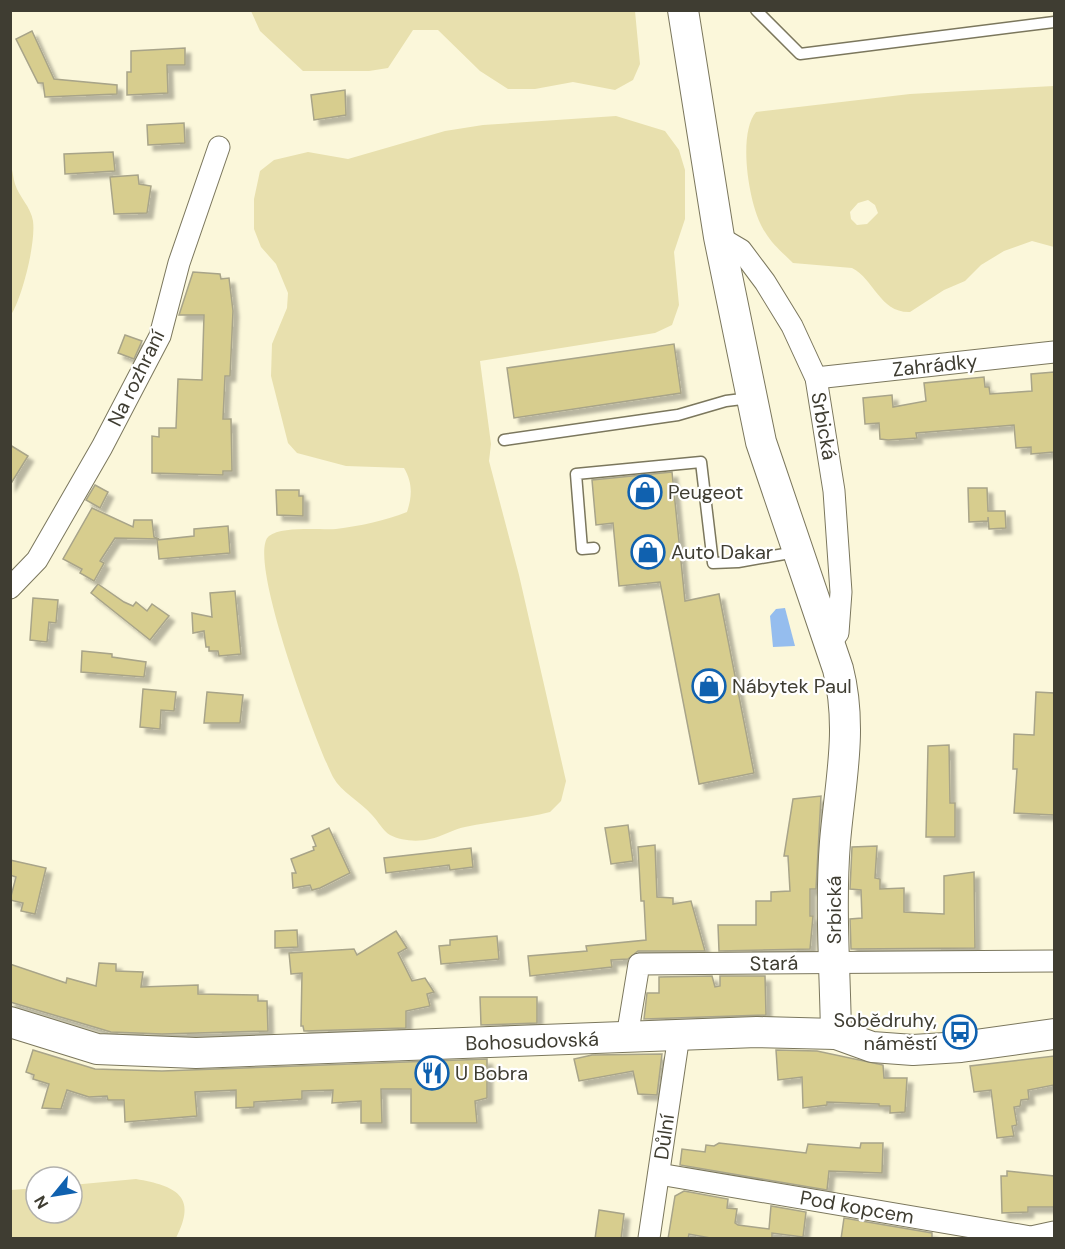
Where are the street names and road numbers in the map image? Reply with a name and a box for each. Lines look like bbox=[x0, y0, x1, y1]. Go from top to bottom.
street label: Na rozhraní bbox=[102, 325, 171, 430]
street label: Zahrádky bbox=[891, 348, 979, 382]
street label: Srbická bbox=[805, 390, 843, 462]
street label: Srbická bbox=[821, 876, 847, 944]
street label: Stará bbox=[749, 950, 799, 976]
street label: Bohosudovská bbox=[465, 1026, 599, 1056]
street label: Důlní bbox=[648, 1112, 680, 1161]
street label: Pod kopcem bbox=[798, 1184, 916, 1230]

